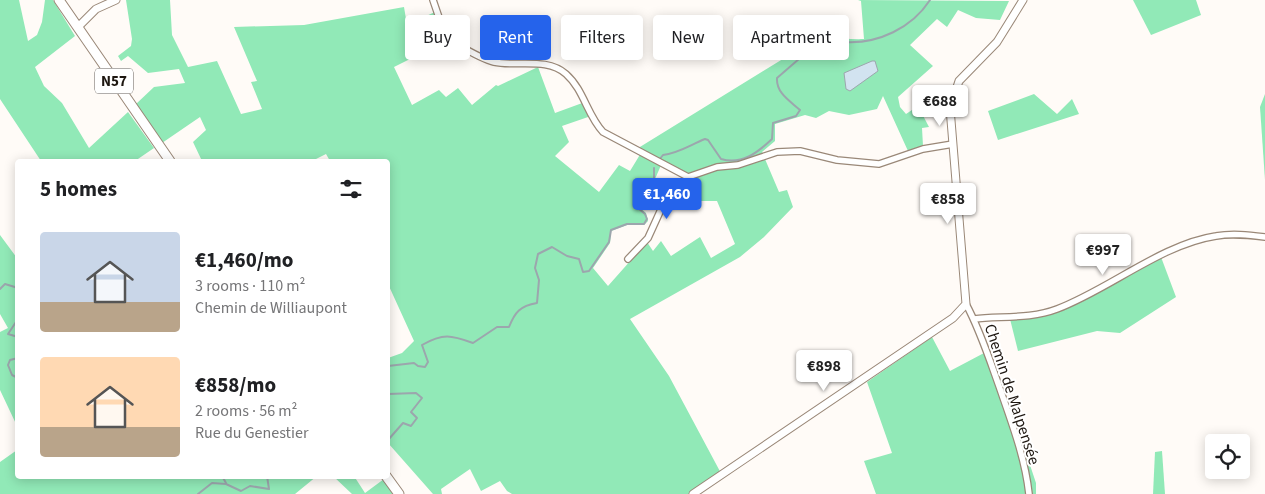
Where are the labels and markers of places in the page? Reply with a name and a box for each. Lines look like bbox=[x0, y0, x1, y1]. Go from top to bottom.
pin: €688 bbox=[910, 84, 970, 127]
pin: €1,460 bbox=[626, 178, 708, 220]
pin: €858 bbox=[918, 182, 978, 225]
pin: €997 bbox=[1073, 234, 1133, 276]
pin: €898 bbox=[794, 350, 854, 392]

